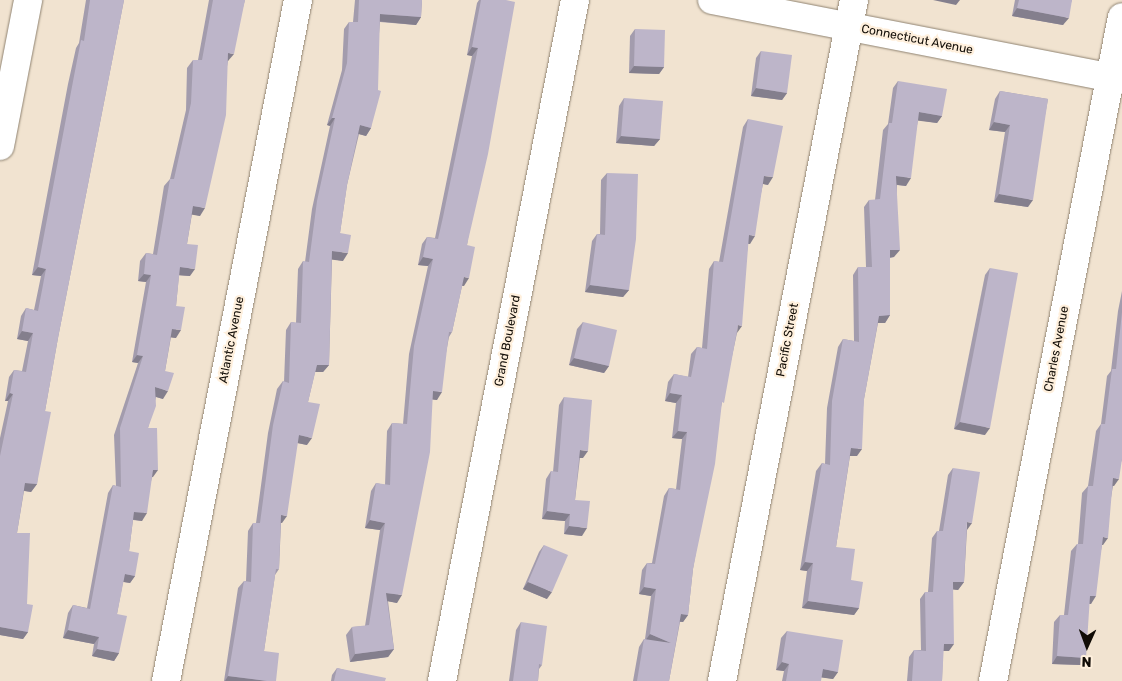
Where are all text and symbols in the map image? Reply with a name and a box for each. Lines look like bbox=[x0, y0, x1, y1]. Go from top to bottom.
street label: Connecticut Avenue bbox=[860, 22, 974, 58]
street label: Grand Boulevard bbox=[492, 294, 524, 388]
street label: Atlantic Avenue bbox=[217, 295, 247, 385]
street label: Pacific Street bbox=[774, 302, 802, 378]
street label: Charles Avenue bbox=[1042, 305, 1072, 393]
north arrow bbox=[1062, 621, 1112, 671]
text: N bbox=[1081, 653, 1092, 670]

